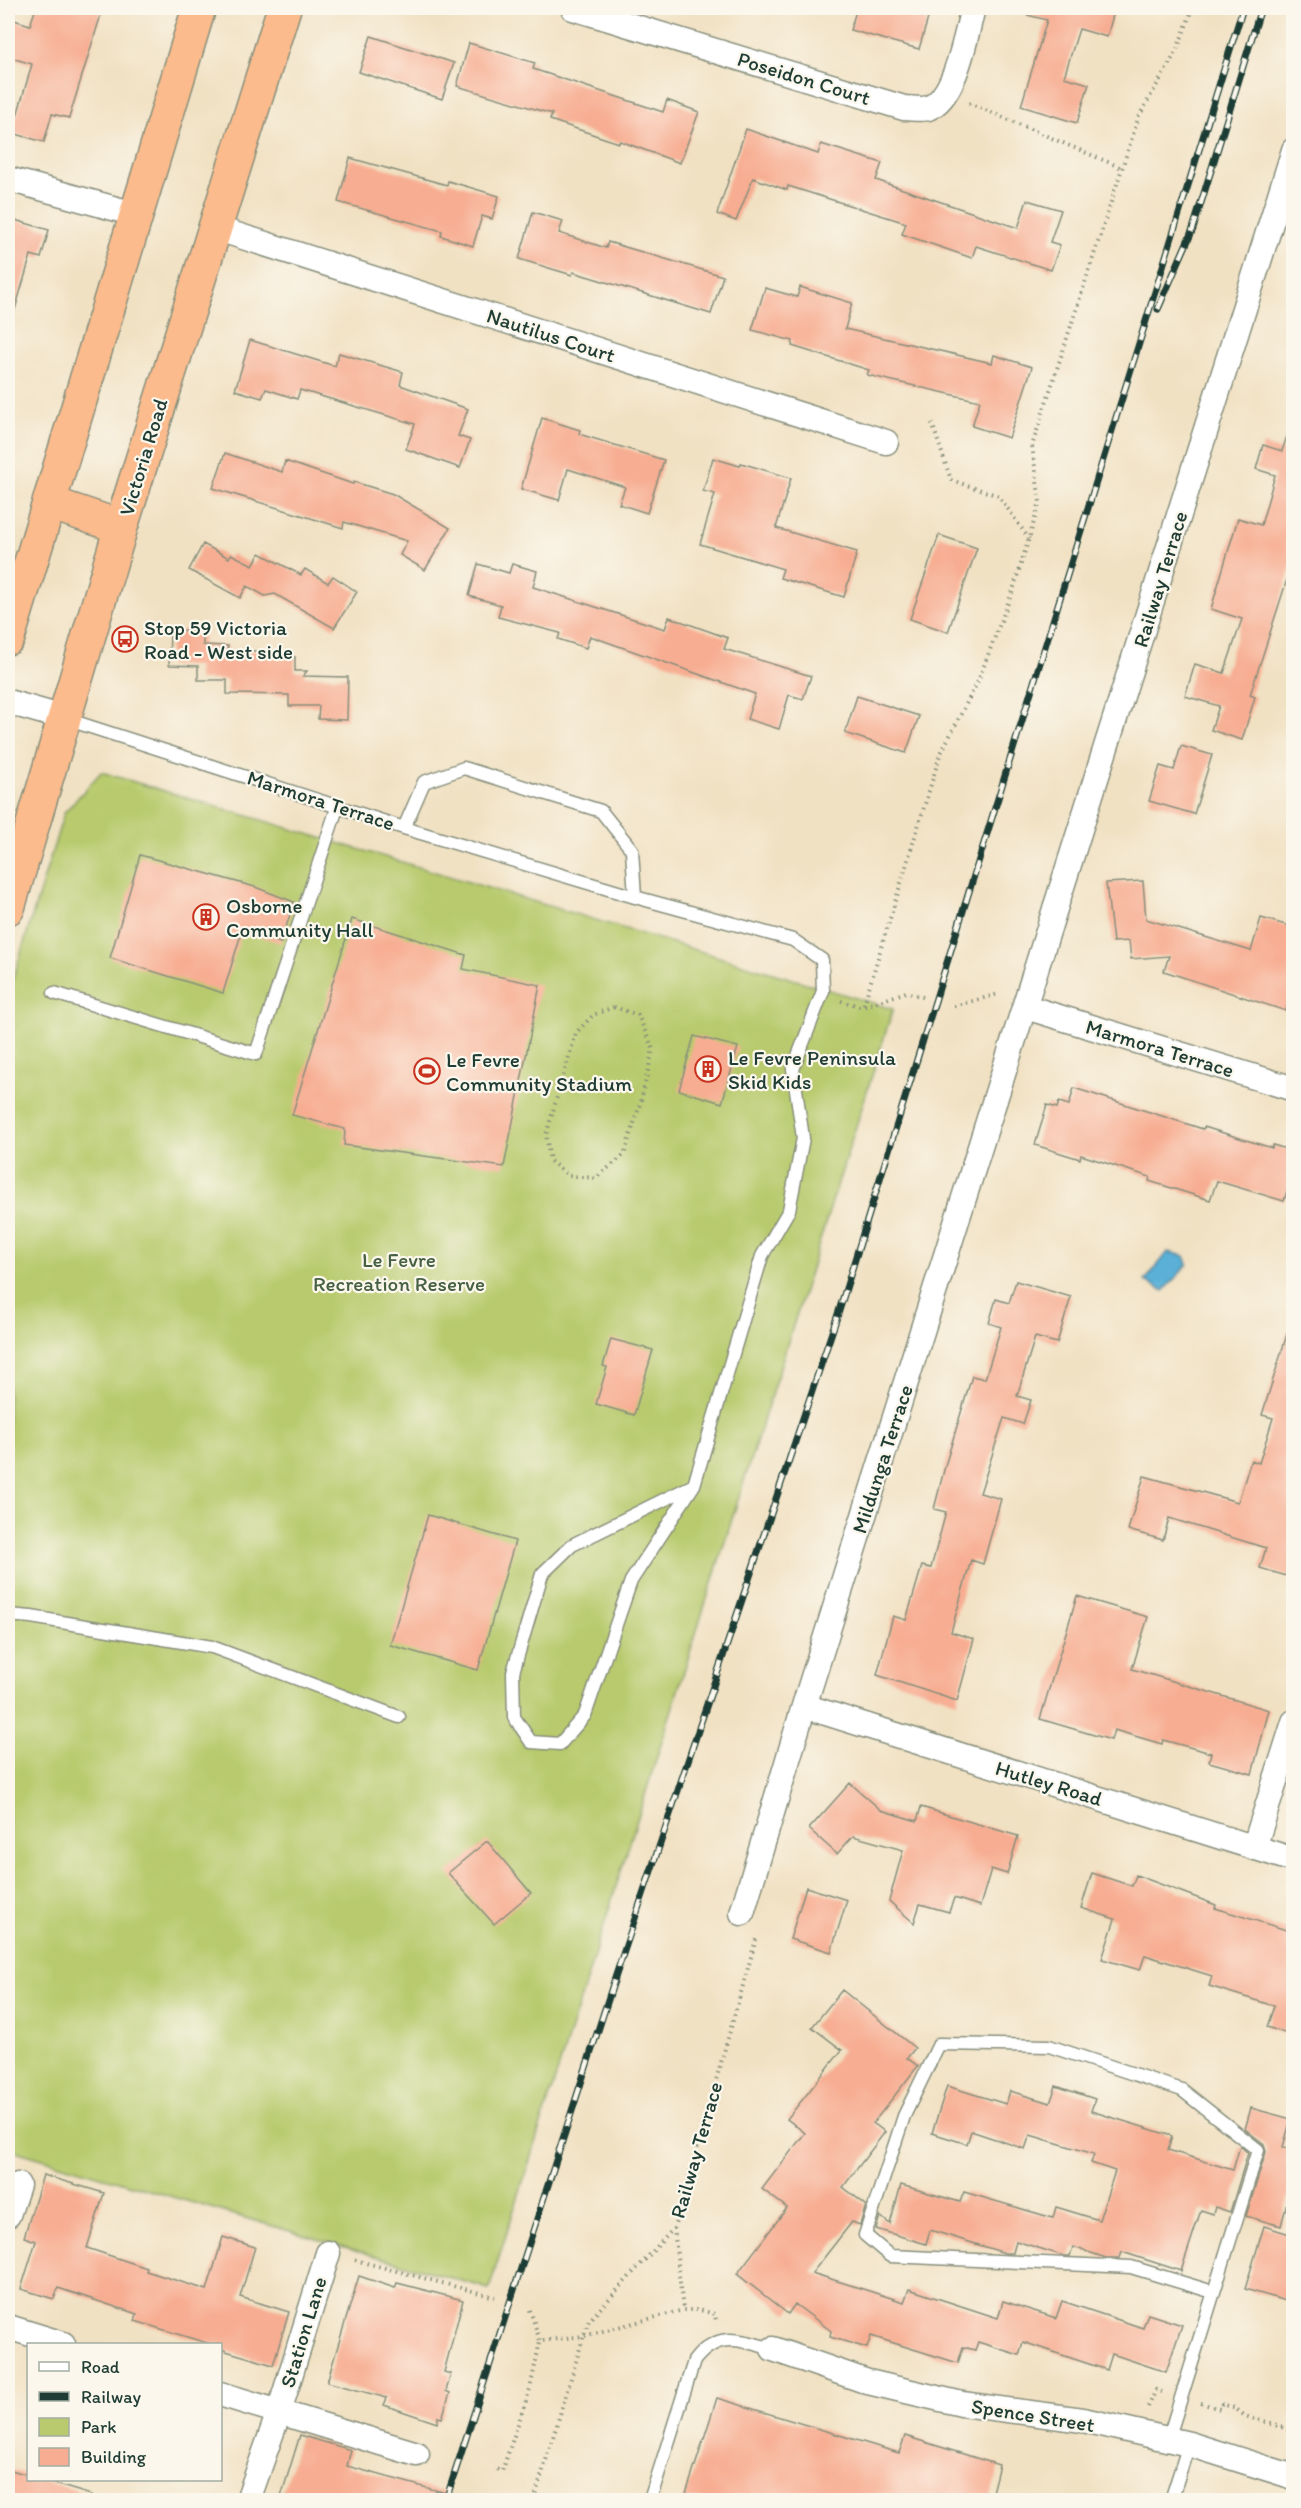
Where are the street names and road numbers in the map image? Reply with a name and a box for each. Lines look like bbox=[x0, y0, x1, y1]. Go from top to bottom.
street label: Poseidon Court bbox=[735, 46, 873, 110]
street label: Nautilus Court bbox=[484, 302, 619, 368]
street label: Victoria Road bbox=[113, 395, 173, 519]
street label: Railway Terrace bbox=[1127, 508, 1193, 650]
street label: Marmora Terrace bbox=[244, 764, 398, 836]
street label: Marmora Terrace bbox=[1083, 1014, 1237, 1082]
street label: Mildunga Terrace bbox=[846, 1381, 918, 1537]
street label: Hutley Road bbox=[993, 1755, 1106, 1811]
street label: Railway Terrace bbox=[665, 2079, 727, 2221]
street label: Station Lane bbox=[274, 2274, 332, 2390]
street label: Spence Street bbox=[970, 2393, 1096, 2437]

